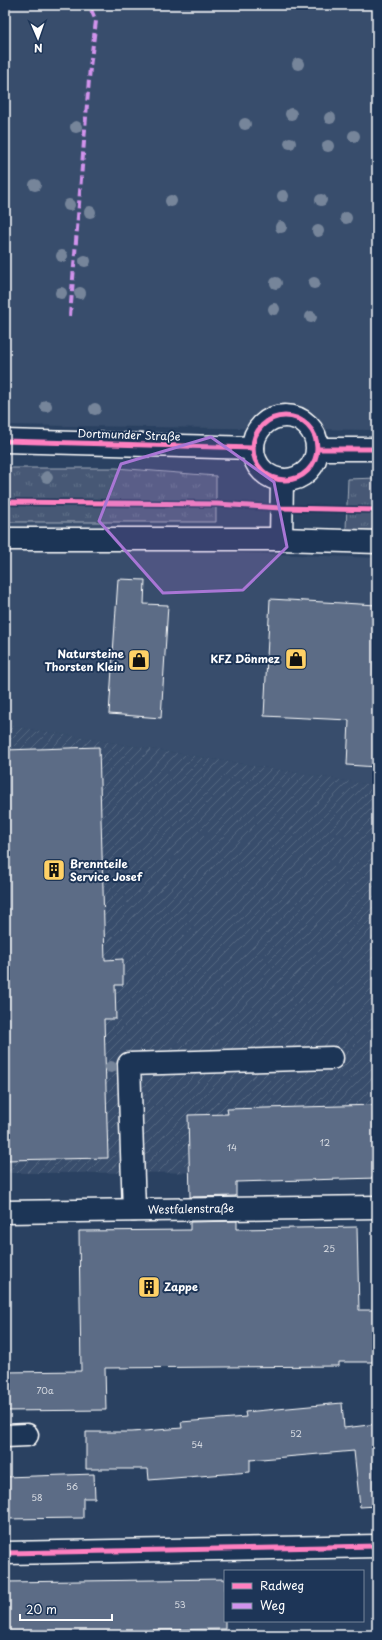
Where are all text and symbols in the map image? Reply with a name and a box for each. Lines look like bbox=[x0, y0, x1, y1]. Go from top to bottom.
north arrow bbox=[18, 18, 58, 58]
text: N bbox=[33, 40, 43, 57]
street label: Dortmunder Straße bbox=[77, 424, 181, 445]
place label: Natursteine Thorsten Klein bbox=[44, 645, 125, 675]
shop icon: KFZ Dönmez bbox=[283, 646, 309, 672]
shop icon: Natursteine Thorsten Klein bbox=[126, 647, 152, 673]
place label: KFZ Dönmez bbox=[211, 650, 280, 667]
place label: Brennteile Service Josef bbox=[70, 855, 143, 885]
building icon: Brennteile Service Josef bbox=[41, 857, 67, 883]
house number: 12 bbox=[320, 1135, 330, 1149]
house number: 14 bbox=[227, 1140, 237, 1154]
street label: Westfalenstraße bbox=[148, 1199, 234, 1218]
house number: 25 bbox=[323, 1241, 335, 1255]
building icon: Zappe bbox=[136, 1274, 162, 1300]
place label: Zappe bbox=[164, 1278, 198, 1295]
house number: 70a bbox=[36, 1383, 54, 1397]
house number: 52 bbox=[290, 1426, 302, 1440]
house number: 54 bbox=[191, 1437, 203, 1451]
house number: 56 bbox=[66, 1479, 78, 1493]
house number: 58 bbox=[31, 1490, 43, 1504]
legend bbox=[224, 1570, 364, 1622]
text: Radweg bbox=[260, 1576, 304, 1594]
scale bar bbox=[20, 1596, 112, 1622]
text: Weg bbox=[260, 1596, 285, 1614]
house number: 53 bbox=[174, 1597, 186, 1611]
text: 20 m bbox=[26, 1600, 57, 1618]

